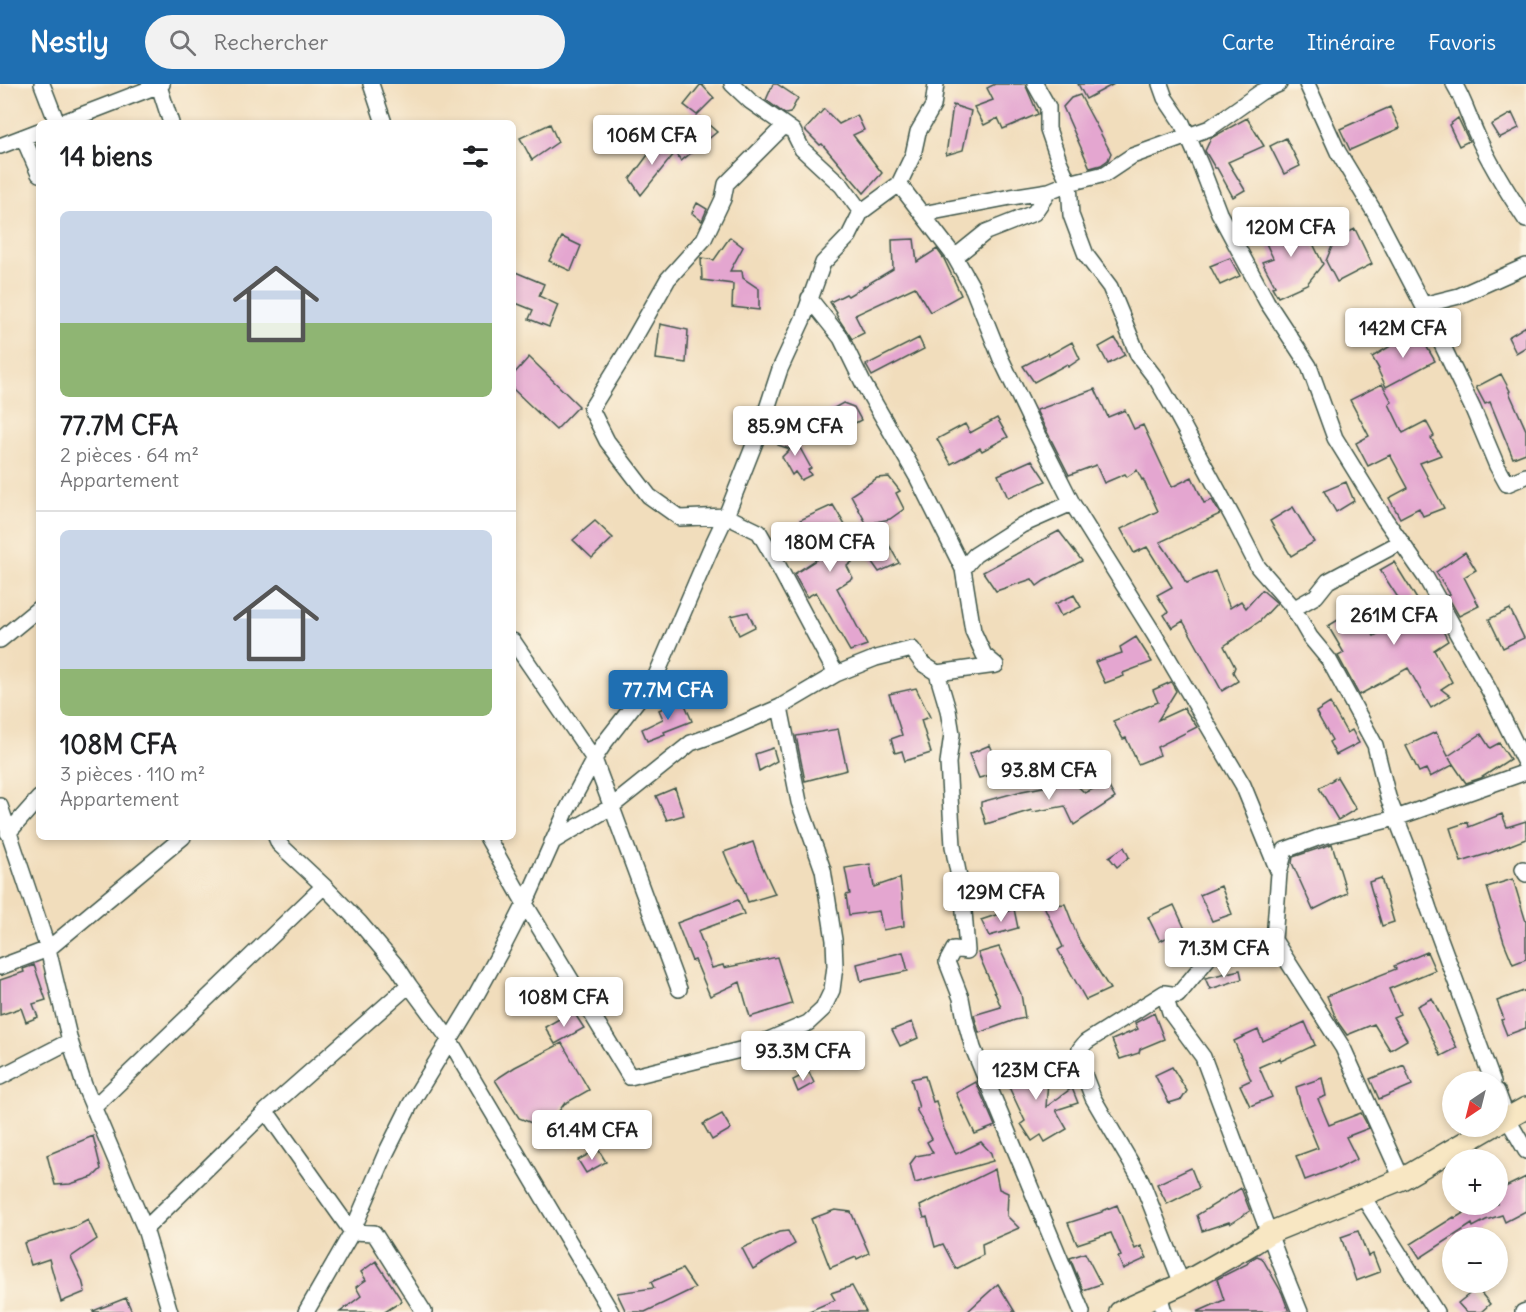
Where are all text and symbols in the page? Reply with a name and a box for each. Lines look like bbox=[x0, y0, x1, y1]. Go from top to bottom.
search box bbox=[145, 15, 565, 69]
text: Nestly bbox=[30, 24, 109, 60]
icon: search bbox=[166, 26, 199, 59]
text: Rechercher bbox=[214, 28, 328, 56]
text: Carte bbox=[1222, 29, 1274, 56]
text: Itinéraire bbox=[1307, 29, 1395, 56]
text: Favoris bbox=[1428, 29, 1496, 56]
pin: 106M CFA bbox=[590, 115, 714, 166]
text: 106M CFA bbox=[607, 122, 697, 147]
text: 14 biens bbox=[60, 140, 153, 173]
icon: filters bbox=[459, 140, 492, 173]
pin: 120M CFA bbox=[1229, 207, 1353, 258]
text: 120M CFA bbox=[1246, 214, 1336, 239]
icon: home bbox=[222, 250, 330, 358]
pin: 142M CFA bbox=[1341, 308, 1465, 359]
text: 142M CFA bbox=[1359, 315, 1447, 340]
pin: 85.9M CFA bbox=[726, 406, 864, 457]
text: 77.7M CFA bbox=[60, 409, 178, 442]
text: 85.9M CFA bbox=[747, 413, 843, 438]
text: 2 pièces · 64 m² bbox=[60, 442, 199, 467]
text: Appartement bbox=[60, 467, 179, 492]
pin: 180M CFA bbox=[768, 522, 892, 573]
text: 180M CFA bbox=[785, 529, 875, 554]
icon: home bbox=[222, 569, 330, 677]
pin: 261M CFA bbox=[1332, 595, 1456, 646]
text: 261M CFA bbox=[1350, 602, 1438, 627]
pin: 77.7M CFA bbox=[599, 670, 737, 721]
text: 77.7M CFA bbox=[623, 677, 713, 702]
text: 108M CFA bbox=[60, 728, 177, 761]
pin: 93.8M CFA bbox=[980, 750, 1118, 801]
text: 93.8M CFA bbox=[1001, 757, 1097, 782]
text: 3 pièces · 110 m² bbox=[60, 761, 205, 786]
text: Appartement bbox=[60, 786, 179, 811]
pin: 129M CFA bbox=[939, 872, 1063, 923]
text: 129M CFA bbox=[957, 879, 1045, 904]
pin: 71.3M CFA bbox=[1155, 928, 1293, 979]
text: 71.3M CFA bbox=[1179, 935, 1269, 960]
pin: 108M CFA bbox=[502, 977, 626, 1028]
text: 108M CFA bbox=[519, 984, 609, 1009]
pin: 93.3M CFA bbox=[734, 1031, 872, 1082]
text: 93.3M CFA bbox=[755, 1038, 851, 1063]
pin: 123M CFA bbox=[974, 1050, 1098, 1101]
text: 123M CFA bbox=[992, 1057, 1080, 1082]
north arrow bbox=[1442, 1071, 1508, 1137]
map controls bbox=[1442, 1071, 1508, 1293]
pin: 61.4M CFA bbox=[523, 1110, 661, 1161]
text: 61.4M CFA bbox=[546, 1117, 638, 1142]
button: + bbox=[1442, 1149, 1508, 1215]
button: − bbox=[1442, 1227, 1508, 1293]

